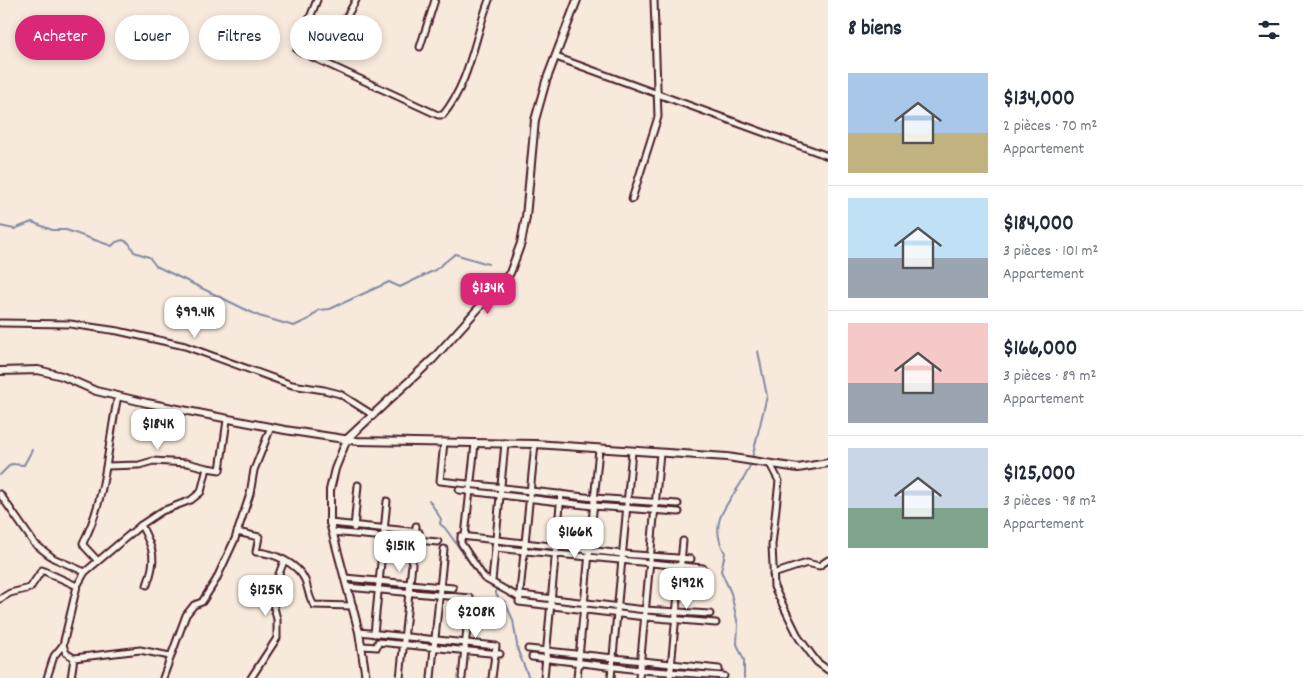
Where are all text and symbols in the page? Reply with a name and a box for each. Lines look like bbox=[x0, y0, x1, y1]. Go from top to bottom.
chip: Acheter bbox=[15, 15, 105, 60]
chip: Louer bbox=[115, 15, 189, 60]
chip: Filtres bbox=[199, 15, 280, 60]
chip: Nouveau bbox=[290, 15, 382, 60]
text: 8 biens bbox=[848, 15, 902, 45]
icon: filters bbox=[1255, 16, 1283, 44]
text: $134,000 bbox=[1003, 85, 1075, 115]
icon: home bbox=[888, 93, 948, 153]
text: 2 pièces · 70 m² bbox=[1003, 115, 1097, 138]
text: Appartement bbox=[1003, 138, 1084, 161]
text: $184,000 bbox=[1003, 210, 1074, 240]
icon: home bbox=[888, 218, 948, 278]
text: 3 pièces · 101 m² bbox=[1003, 240, 1098, 263]
text: Appartement bbox=[1003, 263, 1084, 286]
pin: $134K bbox=[453, 272, 523, 315]
text: $134K bbox=[472, 277, 504, 300]
pin: $99.4K bbox=[154, 296, 236, 339]
text: $99.4K bbox=[175, 301, 215, 324]
text: $166,000 bbox=[1003, 335, 1077, 365]
icon: home bbox=[888, 343, 948, 403]
text: 3 pièces · 89 m² bbox=[1003, 365, 1096, 388]
text: Appartement bbox=[1003, 388, 1084, 411]
pin: $184K bbox=[123, 408, 193, 451]
text: $184K bbox=[142, 413, 174, 436]
text: $125,000 bbox=[1003, 460, 1075, 490]
icon: home bbox=[888, 468, 948, 528]
text: 3 pièces · 98 m² bbox=[1003, 490, 1096, 513]
text: Appartement bbox=[1003, 513, 1084, 536]
pin: $166K bbox=[540, 516, 610, 559]
text: $166K bbox=[558, 521, 592, 544]
pin: $151K bbox=[365, 530, 435, 573]
text: $151K bbox=[385, 535, 415, 558]
pin: $192K bbox=[652, 568, 722, 610]
text: $192K bbox=[670, 572, 704, 595]
pin: $125K bbox=[231, 574, 301, 617]
text: $125K bbox=[249, 579, 283, 602]
pin: $208K bbox=[441, 596, 511, 639]
text: $208K bbox=[457, 601, 495, 624]

